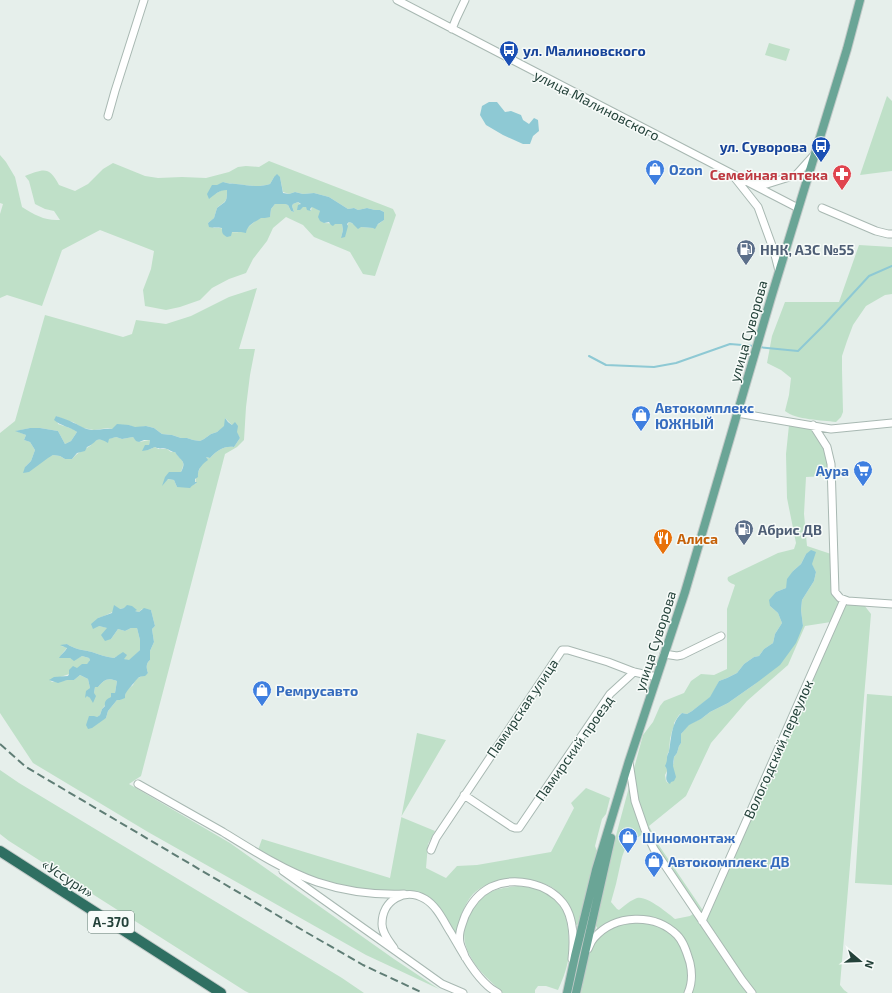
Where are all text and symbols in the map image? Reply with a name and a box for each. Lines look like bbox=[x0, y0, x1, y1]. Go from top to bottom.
bus stop icon: ул. Малиновского bbox=[498, 39, 520, 67]
place label: ул. Малиновского bbox=[523, 42, 646, 59]
street label: улица Малиновского bbox=[531, 66, 663, 144]
bus stop icon: ул. Суворова bbox=[810, 135, 832, 163]
place label: ул. Суворова bbox=[720, 138, 807, 155]
shop icon: Ozon bbox=[644, 158, 666, 186]
place label: Ozon bbox=[669, 161, 703, 178]
pharmacy icon: Семейная аптека bbox=[831, 163, 853, 191]
place label: Семейная аптека bbox=[710, 166, 828, 183]
fuel station icon: ННК, АЗС №55 bbox=[735, 238, 757, 266]
place label: ННК, АЗС №55 bbox=[760, 241, 854, 258]
street label: улица Суворова bbox=[725, 278, 771, 384]
place label: Автокомплекс ЮЖНЫЙ bbox=[655, 399, 754, 432]
shop icon: Автокомплекс ЮЖНЫЙ bbox=[630, 404, 652, 432]
supermarket icon: Аура bbox=[852, 459, 874, 487]
place label: Аура bbox=[816, 462, 849, 479]
fuel station icon: Абрис ДВ bbox=[733, 518, 755, 546]
place label: Абрис ДВ bbox=[758, 521, 822, 538]
restaurant icon: Алиса bbox=[652, 527, 674, 555]
place label: Алиса bbox=[677, 530, 718, 547]
street label: улица Суворова bbox=[631, 588, 679, 694]
street label: Памирская улица bbox=[483, 655, 561, 761]
street label: Вологодский переулок bbox=[740, 676, 817, 821]
shop icon: Ремрусавто bbox=[251, 679, 273, 707]
place label: Ремрусавто bbox=[276, 682, 358, 699]
street label: Памирский проезд bbox=[531, 692, 617, 804]
shop icon: Шиномонтаж bbox=[617, 826, 639, 854]
place label: Шиномонтаж bbox=[642, 829, 736, 846]
shop icon: Автокомплекс ДВ bbox=[643, 850, 665, 878]
place label: Автокомплекс ДВ bbox=[668, 853, 790, 870]
street label: «Уссури» bbox=[39, 855, 97, 901]
road number: А-370 bbox=[88, 911, 134, 933]
north arrow bbox=[840, 941, 880, 981]
text: N bbox=[862, 959, 877, 970]

